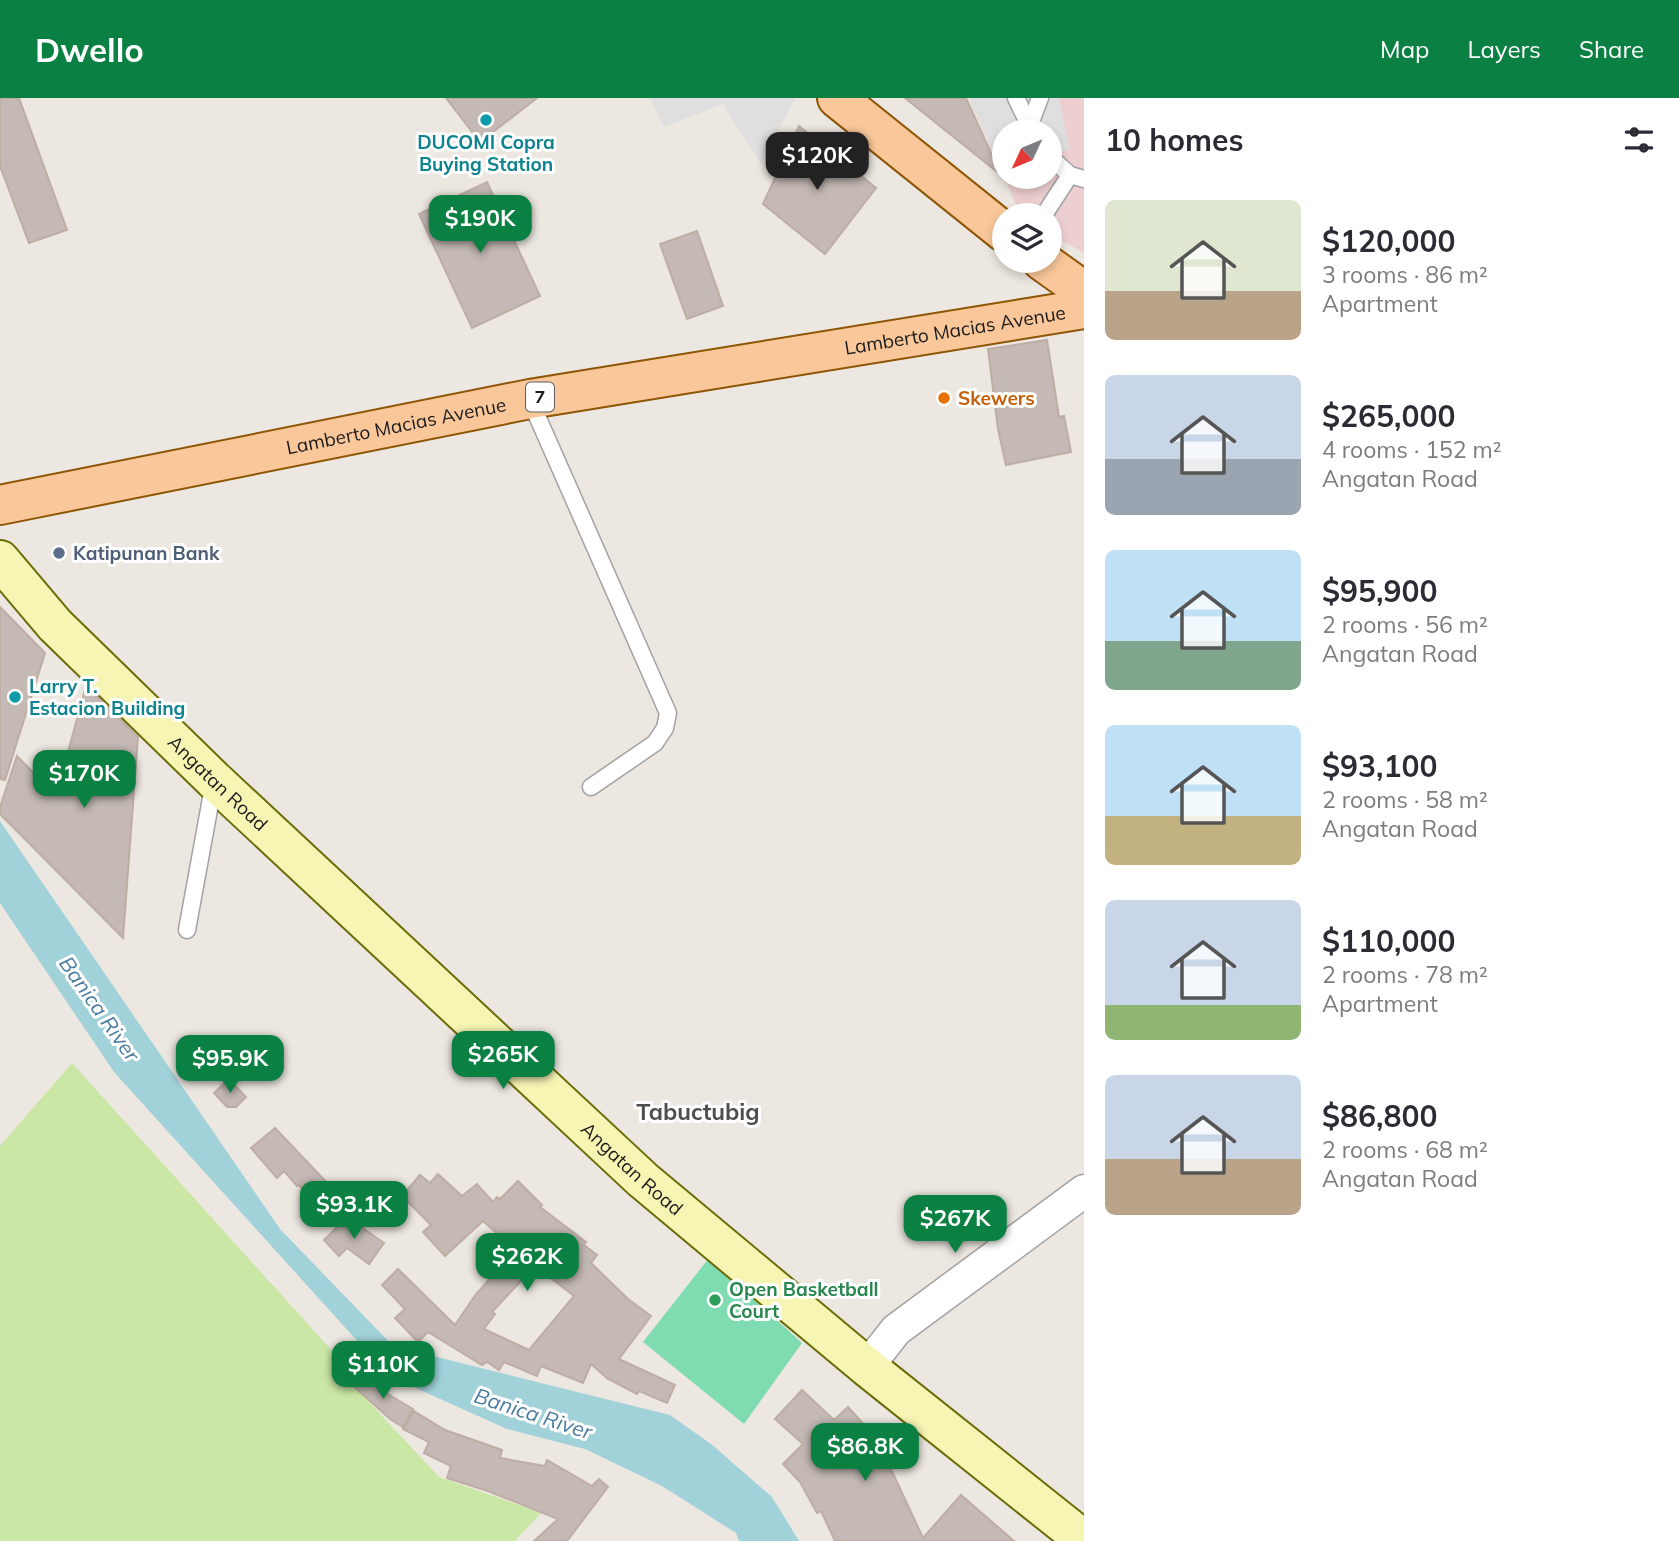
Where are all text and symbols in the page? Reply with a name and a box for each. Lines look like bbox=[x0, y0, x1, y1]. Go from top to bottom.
text: Dwello bbox=[35, 29, 144, 70]
text: Map bbox=[1380, 34, 1429, 64]
text: Layers bbox=[1467, 34, 1541, 64]
text: Share bbox=[1579, 34, 1644, 64]
marker: DUCOMI Copra Buying Station bbox=[478, 112, 494, 128]
north arrow bbox=[992, 119, 1062, 189]
map controls bbox=[992, 119, 1062, 273]
text: 10 homes bbox=[1105, 121, 1244, 159]
icon: filters bbox=[1620, 121, 1658, 159]
place label: DUCOMI Copra Buying Station bbox=[417, 130, 555, 176]
pin: $120K bbox=[768, 132, 866, 192]
text: $120K bbox=[782, 140, 852, 169]
pin: $190K bbox=[431, 195, 529, 255]
text: $190K bbox=[445, 203, 515, 232]
button: layers bbox=[992, 203, 1062, 273]
text: $120,000 bbox=[1322, 222, 1455, 260]
icon: home bbox=[1161, 228, 1245, 312]
text: 3 rooms · 86 m² bbox=[1322, 260, 1488, 289]
text: Apartment bbox=[1322, 289, 1438, 318]
street label: Lamberto Macias Avenue bbox=[843, 300, 1067, 360]
road number: 7 bbox=[526, 382, 554, 412]
place label: Skewers bbox=[958, 386, 1035, 410]
marker: Skewers bbox=[936, 390, 952, 406]
street label: Lamberto Macias Avenue bbox=[284, 392, 508, 459]
text: $265,000 bbox=[1322, 397, 1455, 435]
icon: home bbox=[1161, 403, 1245, 487]
text: 4 rooms · 152 m² bbox=[1322, 435, 1502, 464]
text: Angatan Road bbox=[1322, 464, 1478, 493]
place label: Katipunan Bank bbox=[73, 541, 220, 565]
marker: Katipunan Bank bbox=[51, 545, 67, 561]
text: $95,900 bbox=[1322, 572, 1437, 610]
icon: home bbox=[1161, 578, 1245, 662]
text: 2 rooms · 56 m² bbox=[1322, 610, 1488, 639]
text: Angatan Road bbox=[1322, 639, 1478, 668]
place label: Larry T. Estacion Building bbox=[29, 674, 185, 720]
marker: Larry T. Estacion Building bbox=[7, 689, 23, 705]
street label: Angatan Road bbox=[163, 730, 273, 836]
text: $93,100 bbox=[1322, 747, 1437, 785]
pin: $170K bbox=[35, 750, 133, 810]
icon: home bbox=[1161, 753, 1245, 837]
text: $170K bbox=[49, 758, 119, 787]
text: 2 rooms · 58 m² bbox=[1322, 785, 1488, 814]
text: Angatan Road bbox=[1322, 814, 1478, 843]
text: $110,000 bbox=[1322, 922, 1455, 960]
icon: home bbox=[1161, 928, 1245, 1012]
water label: Banica River bbox=[54, 951, 146, 1067]
text: 2 rooms · 78 m² bbox=[1322, 960, 1488, 989]
text: Apartment bbox=[1322, 989, 1438, 1018]
pin: $265K bbox=[454, 1032, 552, 1091]
pin: $95.9K bbox=[173, 1035, 287, 1095]
text: $265K bbox=[468, 1039, 538, 1068]
text: $95.9K bbox=[192, 1043, 268, 1072]
district label: Tabuctubig bbox=[636, 1097, 760, 1126]
text: $86,800 bbox=[1322, 1097, 1437, 1135]
icon: home bbox=[1161, 1103, 1245, 1187]
street label: Angatan Road bbox=[576, 1117, 688, 1220]
text: 2 rooms · 68 m² bbox=[1322, 1135, 1488, 1164]
text: Angatan Road bbox=[1322, 1164, 1478, 1193]
pin: $93.1K bbox=[297, 1182, 411, 1241]
text: $93.1K bbox=[316, 1189, 392, 1218]
pin: $267K bbox=[906, 1196, 1004, 1255]
text: $267K bbox=[920, 1203, 990, 1232]
pin: $262K bbox=[478, 1234, 576, 1293]
text: $262K bbox=[492, 1241, 562, 1270]
place label: Open Basketball Court bbox=[729, 1277, 879, 1323]
marker: Open Basketball Court bbox=[707, 1292, 723, 1308]
pin: $110K bbox=[334, 1342, 432, 1401]
text: $110K bbox=[348, 1349, 418, 1378]
water label: Banica River bbox=[471, 1382, 597, 1445]
pin: $86.8K bbox=[808, 1424, 922, 1483]
text: $86.8K bbox=[827, 1431, 903, 1460]

